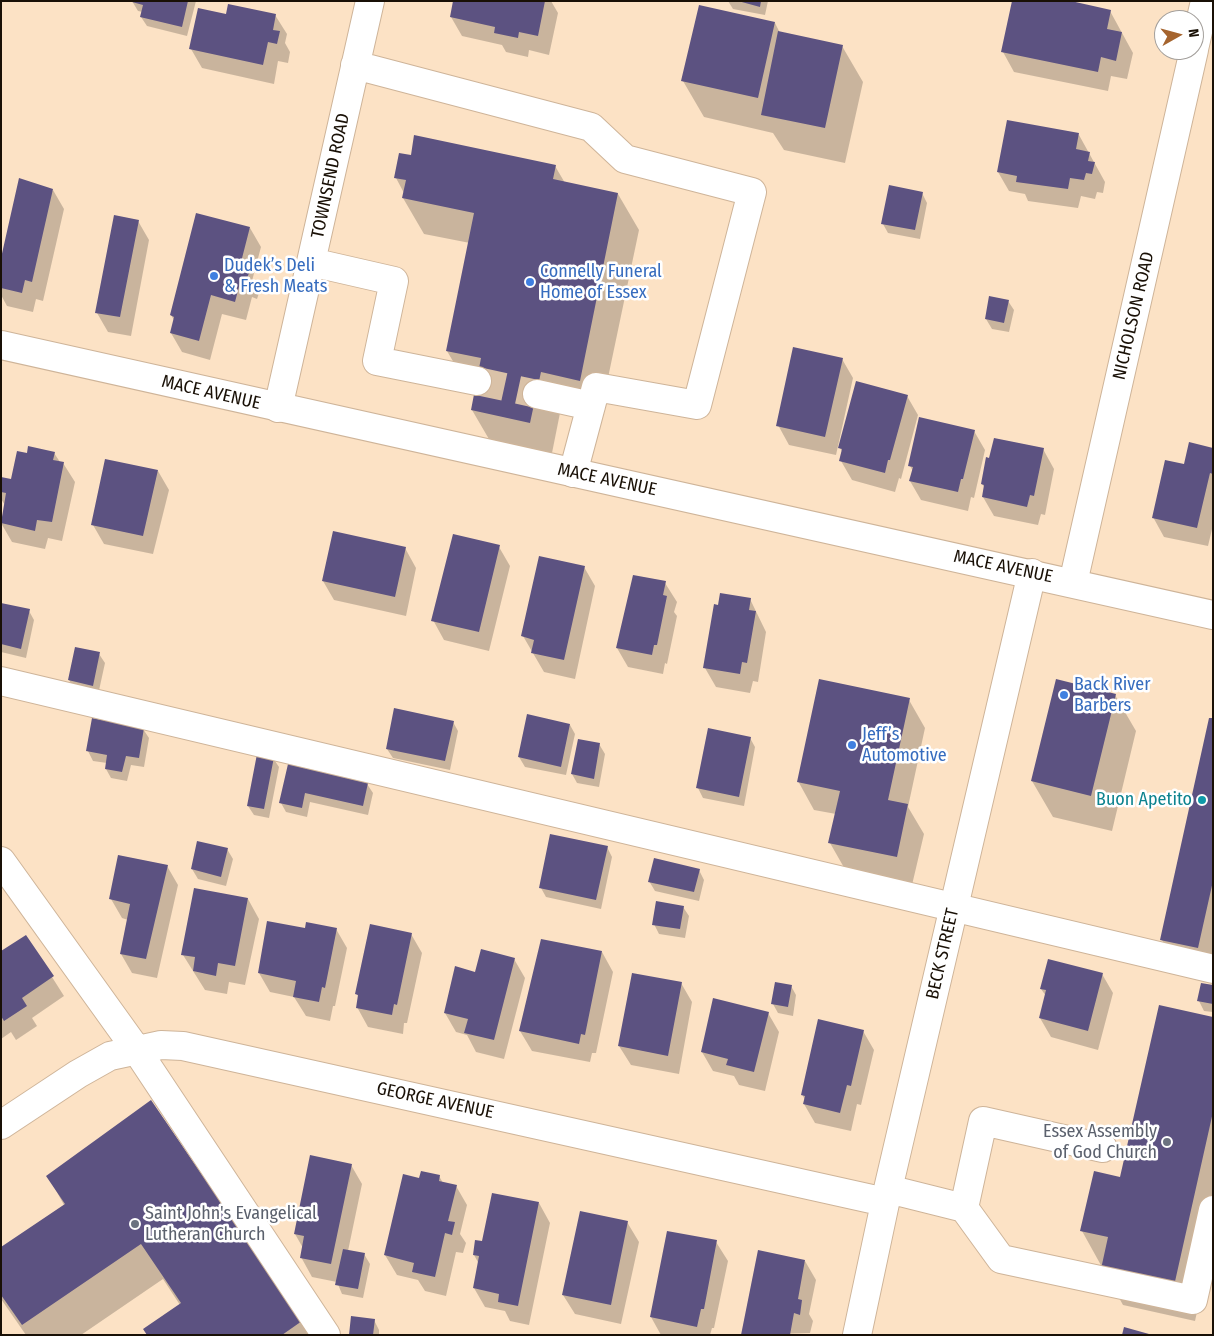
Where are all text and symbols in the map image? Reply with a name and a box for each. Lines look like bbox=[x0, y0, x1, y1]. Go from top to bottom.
north arrow bbox=[1154, 10, 1204, 60]
text: N bbox=[1184, 28, 1202, 38]
street label: TOWNSEND ROAD bbox=[307, 112, 355, 240]
street label: NICHOLSON ROAD bbox=[1109, 250, 1159, 382]
place label: Dudek’s Deli & Fresh Meats bbox=[224, 255, 327, 298]
place label: Connelly Funeral Home of Essex bbox=[540, 261, 662, 304]
marker: Dudek’s Deli & Fresh Meats bbox=[208, 270, 220, 282]
marker: Connelly Funeral Home of Essex bbox=[524, 276, 536, 288]
street label: MACE AVENUE bbox=[160, 371, 262, 415]
street label: MACE AVENUE bbox=[556, 459, 658, 501]
street label: MACE AVENUE bbox=[952, 546, 1054, 588]
place label: Back River Barbers bbox=[1074, 674, 1150, 716]
marker: Back River Barbers bbox=[1058, 689, 1070, 701]
place label: Jeff’s Automotive bbox=[862, 724, 947, 766]
marker: Jeff’s Automotive bbox=[846, 739, 858, 751]
place label: Buon Apetito bbox=[1096, 789, 1192, 811]
marker: Buon Apetito bbox=[1196, 794, 1208, 806]
street label: BECK STREET bbox=[922, 906, 964, 1002]
street label: GEORGE AVENUE bbox=[374, 1078, 496, 1124]
place label: Essex Assembly of God Church bbox=[1043, 1121, 1157, 1164]
marker: Essex Assembly of God Church bbox=[1161, 1136, 1173, 1148]
place label: Saint John's Evangelical Lutheran Church bbox=[145, 1203, 317, 1246]
marker: Saint John's Evangelical Lutheran Church bbox=[129, 1218, 141, 1230]

